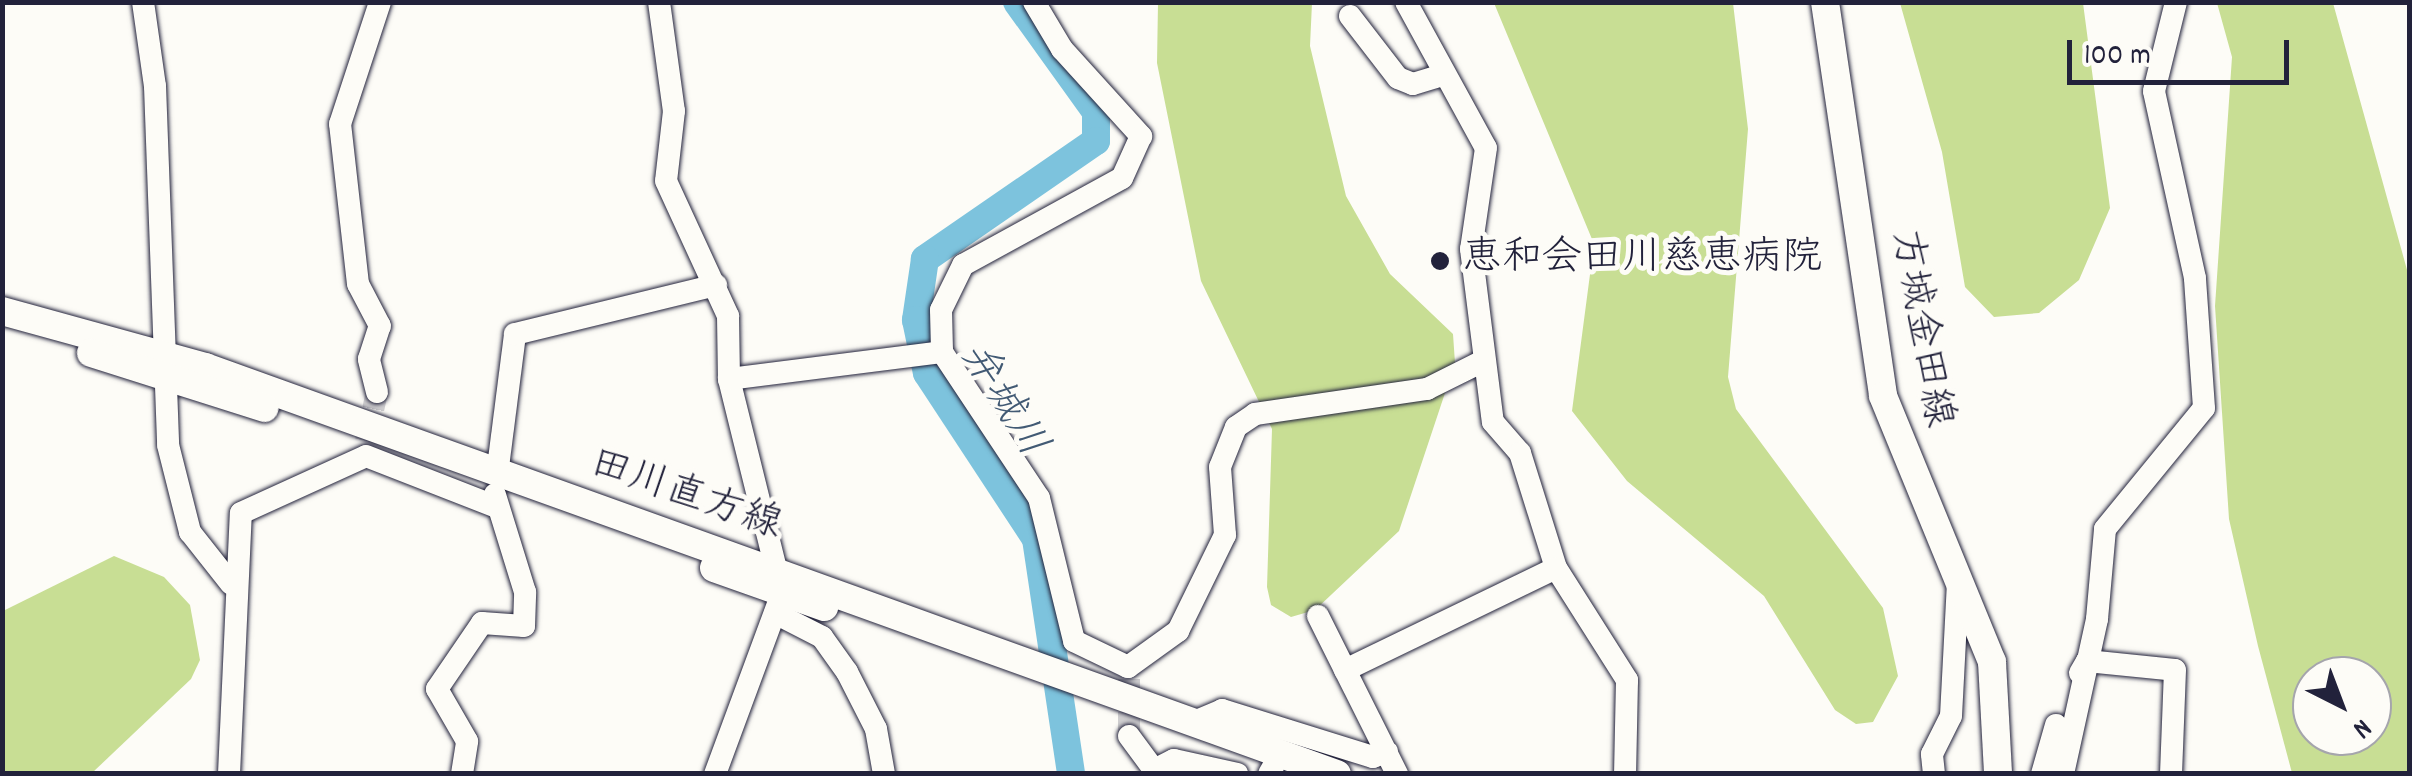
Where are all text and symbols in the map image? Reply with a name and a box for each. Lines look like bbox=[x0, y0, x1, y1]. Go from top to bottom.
scale bar bbox=[2072, 20, 2294, 82]
text: 100 m bbox=[2084, 36, 2151, 79]
street label: 方城金田線 bbox=[1878, 226, 1960, 432]
place label: 恵和会田川慈恵病院 bbox=[1462, 237, 1822, 285]
marker: 恵和会田川慈恵病院 bbox=[1427, 248, 1453, 274]
water label: 弁城川 bbox=[946, 334, 1056, 468]
street label: 田川直方線 bbox=[583, 442, 787, 552]
north arrow bbox=[2292, 656, 2392, 756]
text: N bbox=[2342, 707, 2379, 746]

